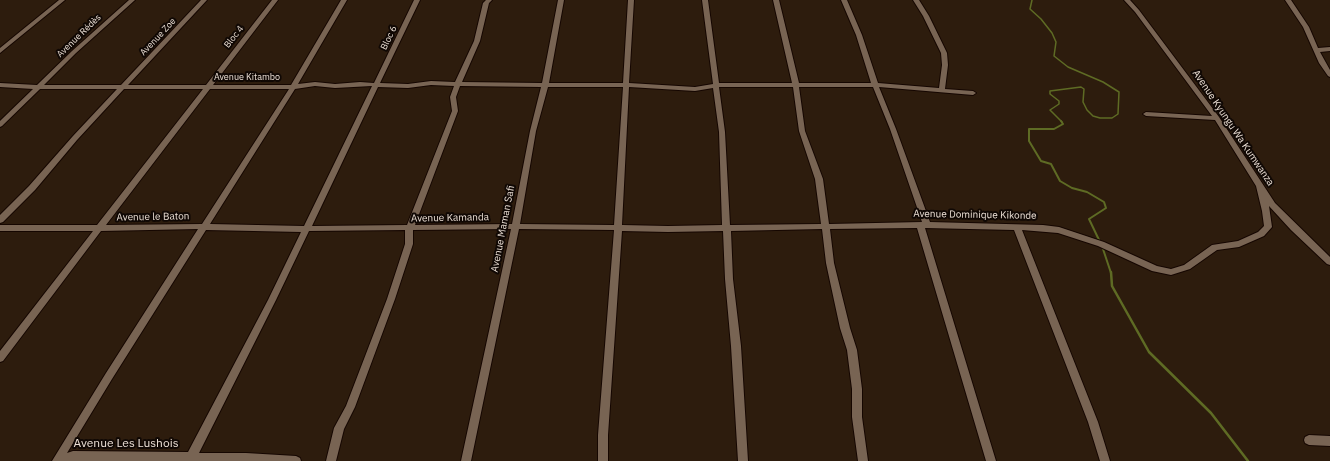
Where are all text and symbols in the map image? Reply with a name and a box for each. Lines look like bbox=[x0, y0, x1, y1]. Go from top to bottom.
street label: Avenue Rédès bbox=[55, 12, 103, 60]
street label: Avenue Zoe bbox=[138, 16, 178, 58]
street label: Bloc 4 bbox=[222, 24, 246, 50]
street label: Bloc 6 bbox=[379, 24, 399, 52]
street label: Avenue Kyungu Wa Kumwanza bbox=[1190, 68, 1276, 188]
street label: Avenue Kitambo bbox=[214, 72, 280, 82]
street label: Avenue Maman Safi bbox=[489, 185, 517, 273]
street label: Avenue Dominique Kikonde bbox=[913, 208, 1037, 222]
street label: Avenue le Baton bbox=[116, 210, 190, 224]
street label: Avenue Kamanda bbox=[411, 211, 489, 225]
street label: Avenue Les Lushois bbox=[74, 437, 178, 451]

